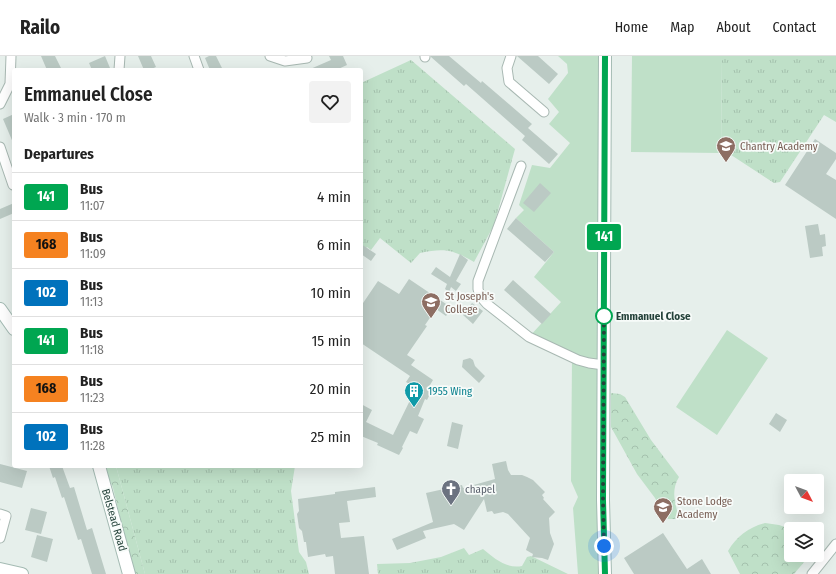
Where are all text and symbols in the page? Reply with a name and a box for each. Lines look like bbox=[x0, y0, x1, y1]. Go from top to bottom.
text: Railo bbox=[20, 16, 60, 39]
text: Home bbox=[615, 19, 648, 36]
text: Map bbox=[670, 19, 694, 36]
text: About bbox=[716, 19, 751, 36]
text: Contact bbox=[773, 19, 816, 36]
button: heart bbox=[309, 81, 351, 123]
text: Emmanuel Close bbox=[24, 83, 153, 106]
text: Walk · 3 min · 170 m bbox=[24, 110, 126, 125]
school or university icon: Chantry Academy bbox=[715, 135, 737, 163]
place label: Chantry Academy bbox=[740, 140, 818, 153]
text: Departures bbox=[24, 145, 94, 163]
text: Bus bbox=[80, 180, 103, 198]
text: 141 bbox=[37, 188, 55, 205]
text: 4 min bbox=[317, 188, 351, 206]
text: 11:07 bbox=[80, 198, 105, 213]
line badge: 141 bbox=[581, 224, 627, 250]
text: Bus bbox=[80, 228, 103, 246]
text: 141 bbox=[595, 228, 613, 245]
text: 168 bbox=[36, 236, 56, 253]
text: 6 min bbox=[317, 236, 351, 254]
text: 11:09 bbox=[80, 246, 106, 261]
text: Bus bbox=[80, 276, 103, 294]
text: 102 bbox=[36, 284, 56, 301]
text: 10 min bbox=[311, 284, 351, 302]
place label: St Joseph's College bbox=[445, 290, 494, 316]
school or university icon: St Joseph's College bbox=[420, 291, 442, 319]
text: 11:13 bbox=[80, 294, 103, 309]
marker: Emmanuel Close bbox=[595, 307, 613, 325]
place label: Emmanuel Close bbox=[616, 310, 691, 323]
text: Bus bbox=[80, 324, 103, 342]
text: 141 bbox=[37, 332, 55, 349]
text: 15 min bbox=[312, 332, 351, 350]
text: 11:18 bbox=[80, 342, 104, 357]
text: Bus bbox=[80, 372, 103, 390]
text: 168 bbox=[36, 380, 56, 397]
text: 20 min bbox=[310, 380, 351, 398]
building icon: 1955 Wing bbox=[403, 380, 425, 408]
place label: 1955 Wing bbox=[428, 385, 473, 398]
text: 11:23 bbox=[80, 390, 104, 405]
text: Bus bbox=[80, 420, 103, 438]
text: 102 bbox=[36, 428, 56, 445]
text: 25 min bbox=[311, 428, 351, 446]
text: 11:28 bbox=[80, 438, 105, 453]
north arrow bbox=[784, 474, 824, 514]
map controls bbox=[784, 474, 824, 562]
church icon: chapel bbox=[440, 478, 462, 506]
place label: chapel bbox=[465, 483, 495, 496]
street label: Belstead Road bbox=[99, 487, 129, 553]
place label: Stone Lodge Academy bbox=[677, 495, 732, 521]
school or university icon: Stone Lodge Academy bbox=[652, 496, 674, 524]
button: layers bbox=[784, 522, 824, 562]
your location bbox=[594, 536, 614, 556]

